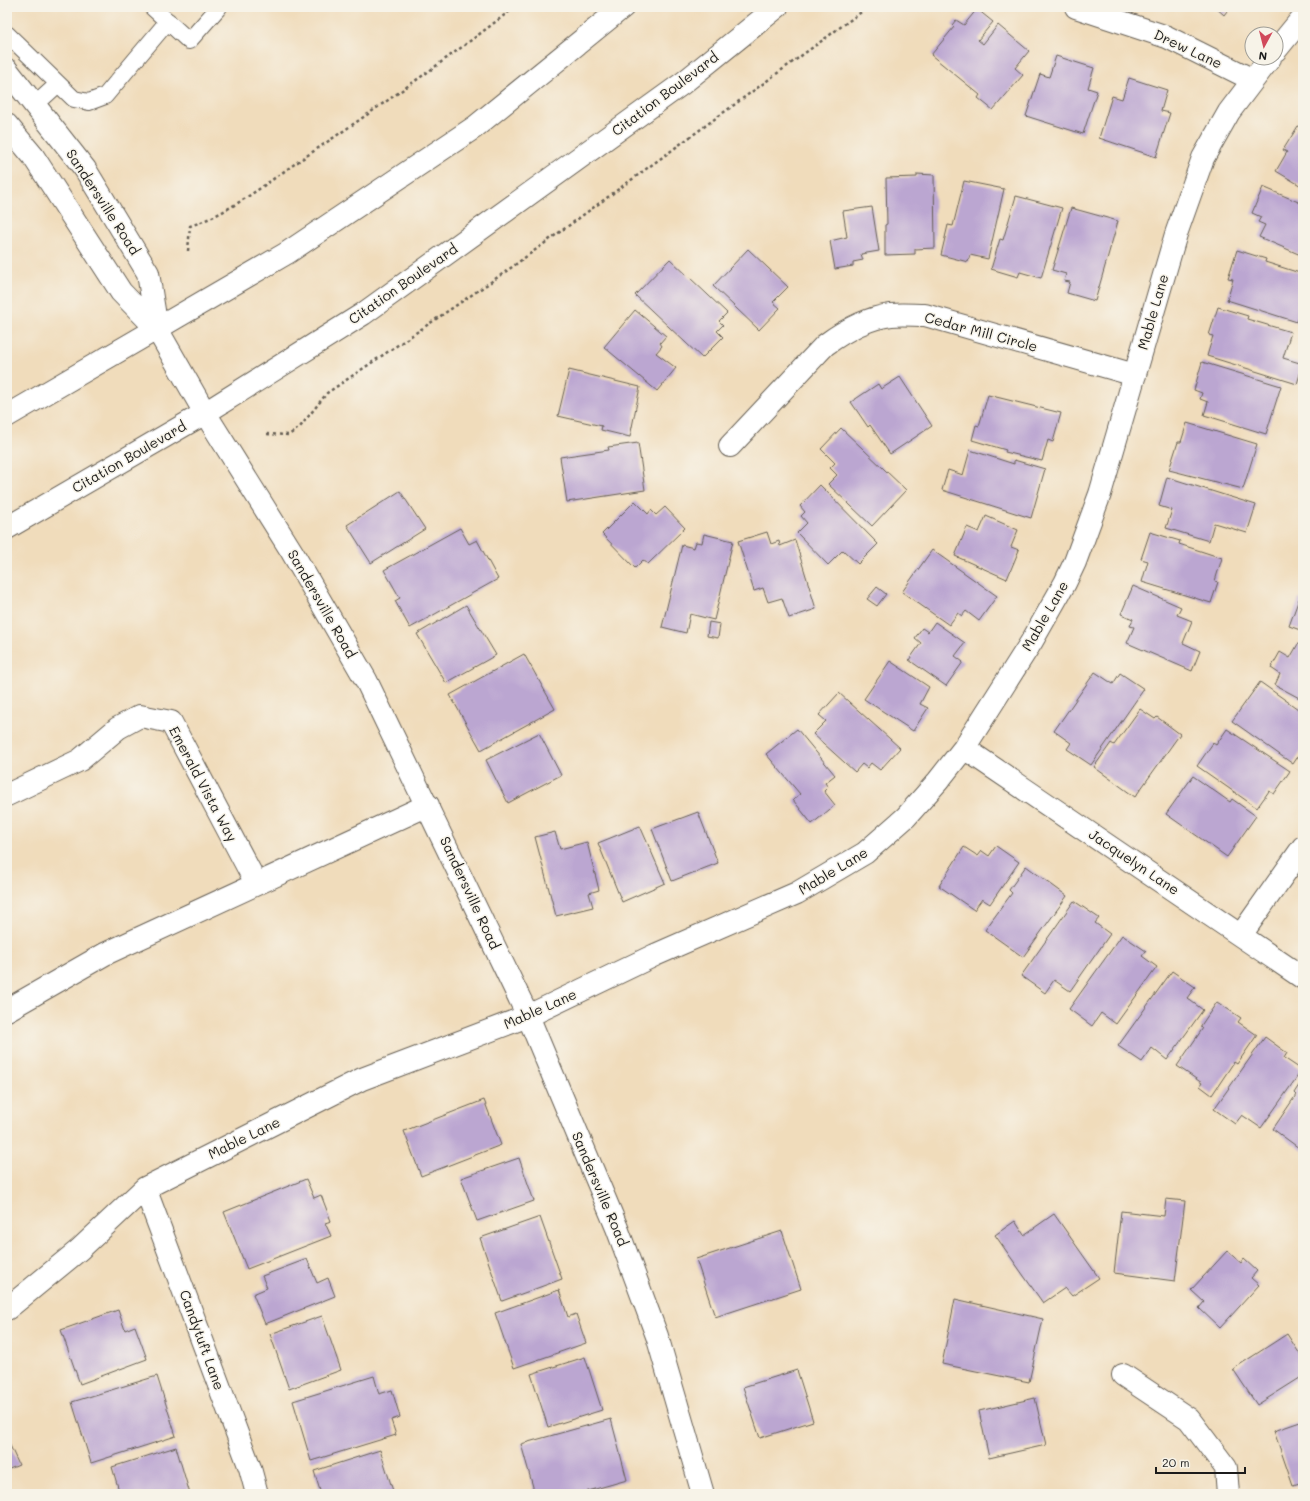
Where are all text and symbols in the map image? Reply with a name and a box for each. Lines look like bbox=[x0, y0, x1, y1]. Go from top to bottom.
street label: Drew Lane bbox=[1151, 24, 1225, 73]
north arrow bbox=[1244, 26, 1284, 66]
street label: Citation Boulevard bbox=[607, 47, 722, 140]
text: N bbox=[1258, 48, 1268, 64]
street label: Sandersville Road bbox=[62, 145, 145, 258]
street label: Citation Boulevard bbox=[344, 239, 461, 328]
street label: Mable Lane bbox=[1133, 272, 1172, 352]
street label: Cedar Mill Circle bbox=[922, 307, 1040, 356]
street label: Citation Boulevard bbox=[68, 416, 189, 497]
street label: Sandersville Road bbox=[284, 546, 361, 662]
street label: Mable Lane bbox=[1017, 577, 1072, 654]
street label: Emerald Vista Way bbox=[165, 723, 242, 845]
street label: Jacquelyn Lane bbox=[1085, 824, 1183, 899]
street label: Sandersville Road bbox=[436, 833, 505, 952]
street label: Mable Lane bbox=[794, 842, 871, 899]
street label: Mable Lane bbox=[500, 984, 579, 1033]
street label: Mable Lane bbox=[205, 1112, 283, 1163]
street label: Sandersville Road bbox=[568, 1129, 633, 1249]
street label: Candytuft Lane bbox=[176, 1287, 229, 1392]
scale bar bbox=[1156, 1449, 1245, 1475]
text: 20 m bbox=[1162, 1454, 1190, 1470]

